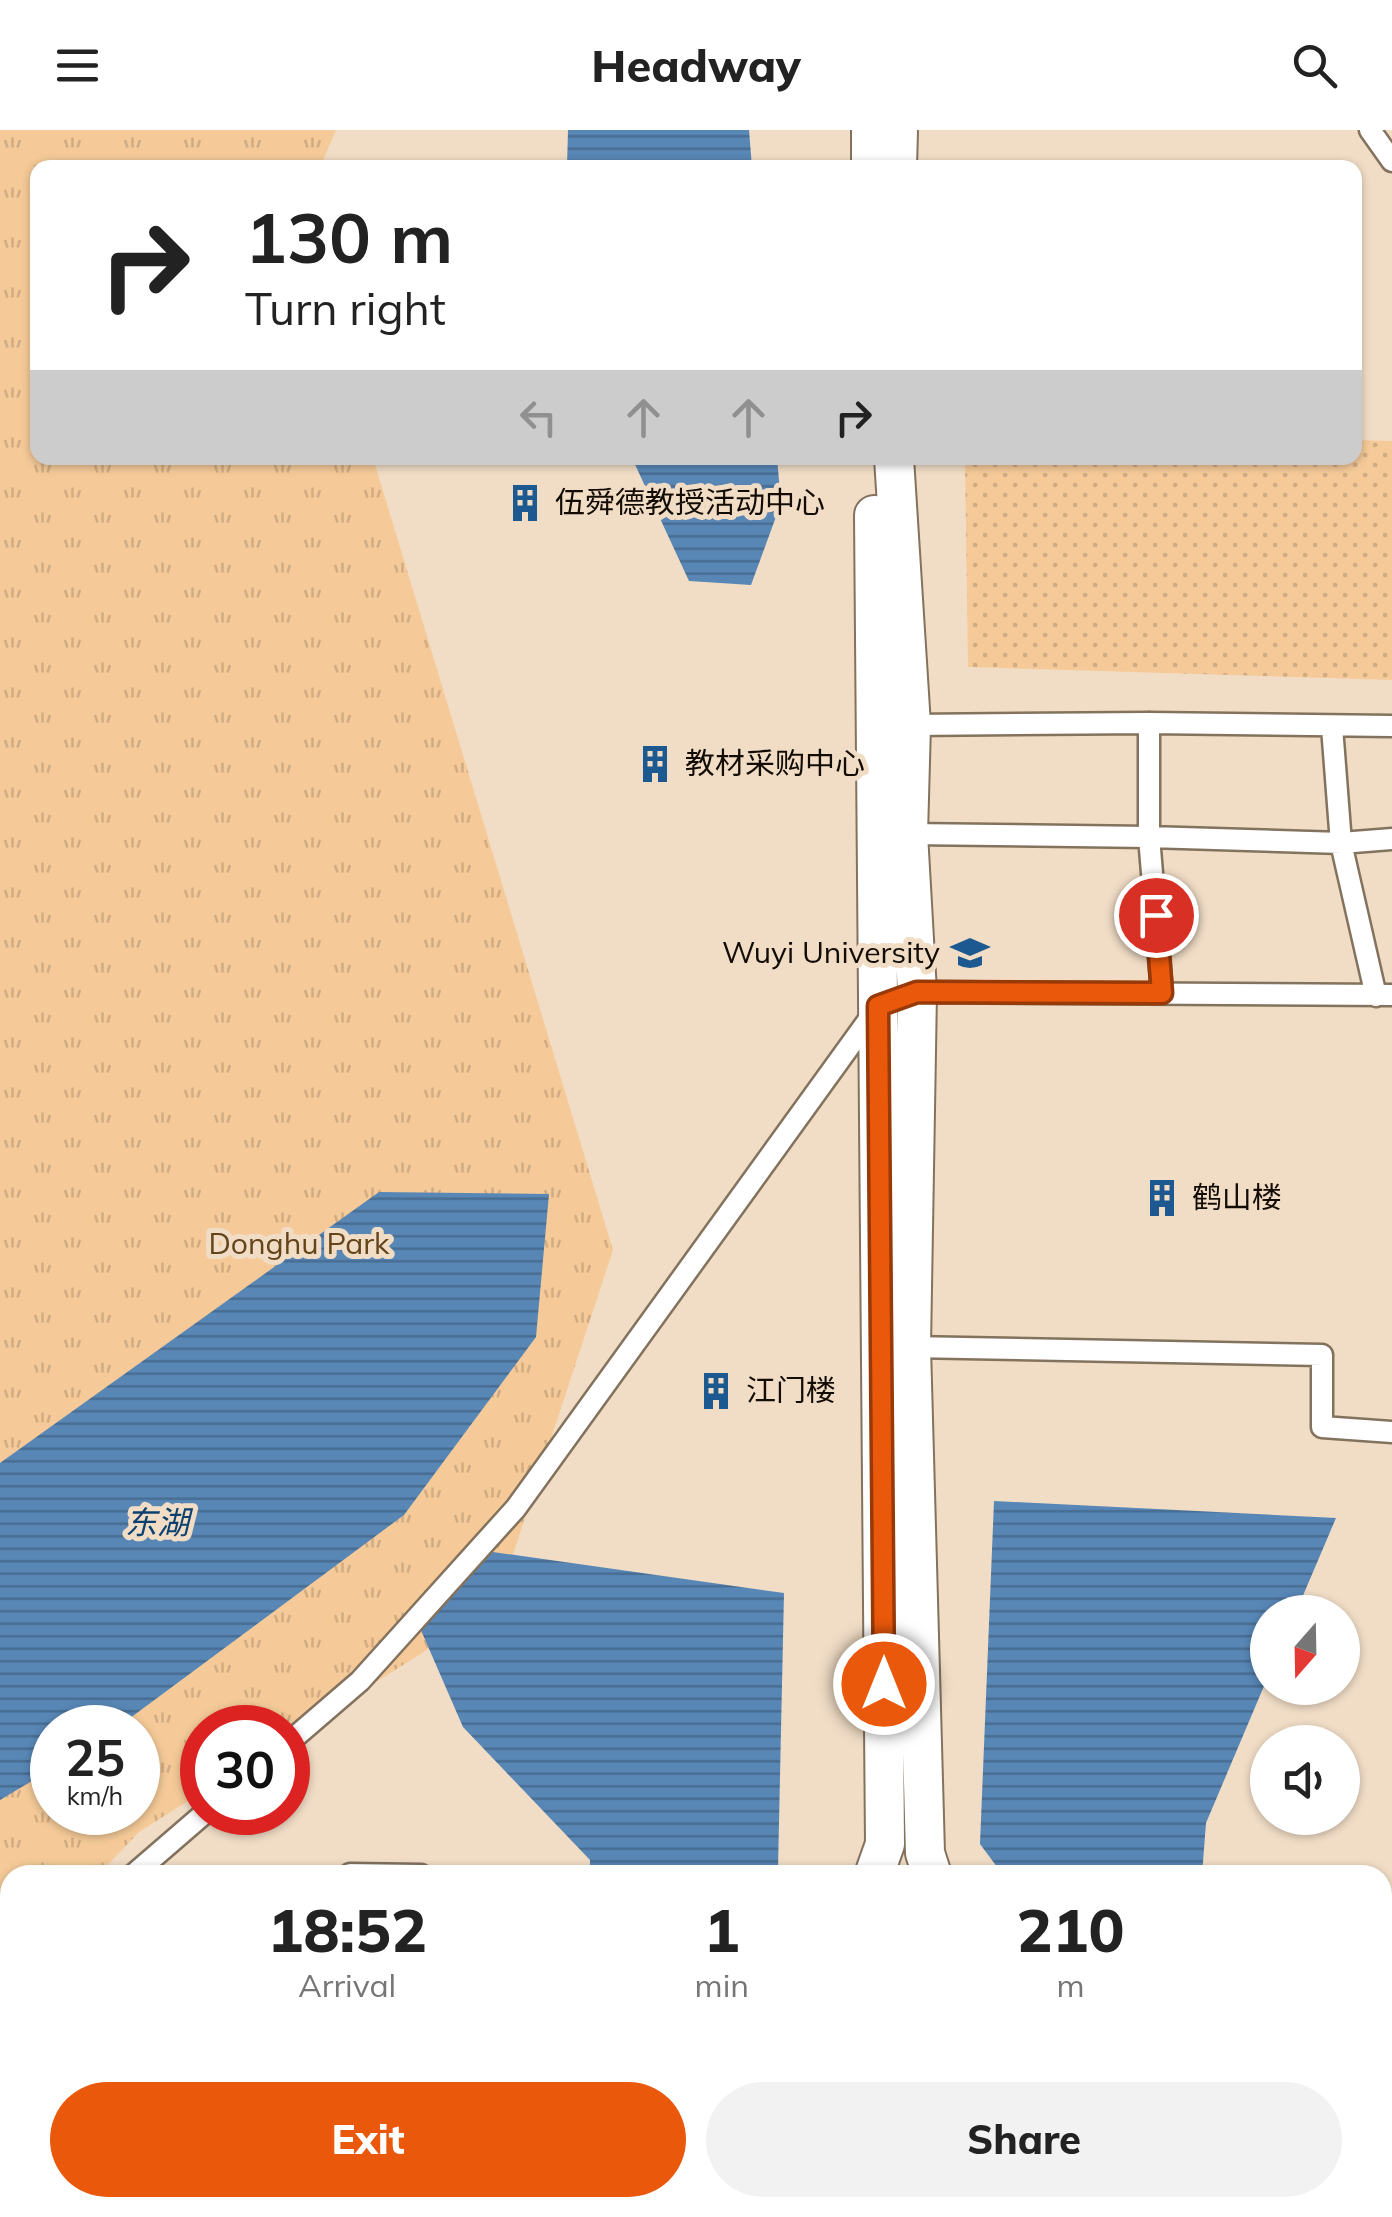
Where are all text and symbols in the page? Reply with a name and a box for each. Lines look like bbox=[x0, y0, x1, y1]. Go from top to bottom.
text: Headway bbox=[591, 37, 801, 93]
icon: menu bbox=[50, 38, 105, 93]
icon: search bbox=[1287, 38, 1342, 93]
text: 130 m bbox=[245, 193, 453, 281]
icon: right bbox=[80, 200, 210, 330]
text: Turn right bbox=[245, 280, 446, 336]
icon: left bbox=[511, 390, 566, 445]
icon: ahead bbox=[616, 390, 671, 445]
icon: ahead bbox=[721, 390, 776, 445]
icon: right bbox=[826, 390, 881, 445]
building icon: 伍舜德教授活动中心 bbox=[504, 482, 546, 524]
place label: 伍舜德教授活动中心 bbox=[555, 483, 825, 521]
building icon: 教材采购中心 bbox=[634, 743, 676, 785]
place label: 教材采购中心 bbox=[685, 744, 865, 782]
pin bbox=[1114, 873, 1199, 958]
icon: arrive bbox=[1129, 888, 1184, 943]
school or university icon: Wuyi University bbox=[949, 932, 991, 974]
place label: Wuyi University bbox=[722, 933, 940, 971]
building icon: 鹤山楼 bbox=[1141, 1177, 1183, 1219]
place label: 鹤山楼 bbox=[1192, 1178, 1282, 1216]
park label: Donghu Park bbox=[208, 1224, 390, 1262]
building icon: 江门楼 bbox=[695, 1370, 737, 1412]
place label: 江门楼 bbox=[746, 1371, 836, 1409]
water label: 东湖 bbox=[125, 1502, 194, 1542]
north arrow bbox=[1250, 1595, 1360, 1705]
map controls bbox=[1250, 1595, 1360, 1835]
position arrow bbox=[832, 1632, 936, 1736]
speed limit sign: 30 bbox=[180, 1705, 310, 1835]
button: sound bbox=[1250, 1725, 1360, 1835]
text: 25 bbox=[65, 1726, 125, 1789]
text: km/h bbox=[67, 1780, 123, 1811]
text: 18:52 bbox=[267, 1892, 427, 1967]
text: 1 bbox=[704, 1892, 740, 1967]
text: 210 bbox=[1016, 1892, 1124, 1967]
text: Arrival bbox=[298, 1965, 396, 2005]
text: min bbox=[695, 1965, 749, 2005]
text: m bbox=[1056, 1965, 1085, 2005]
button: Exit bbox=[50, 2082, 686, 2197]
button: Share bbox=[706, 2082, 1342, 2197]

